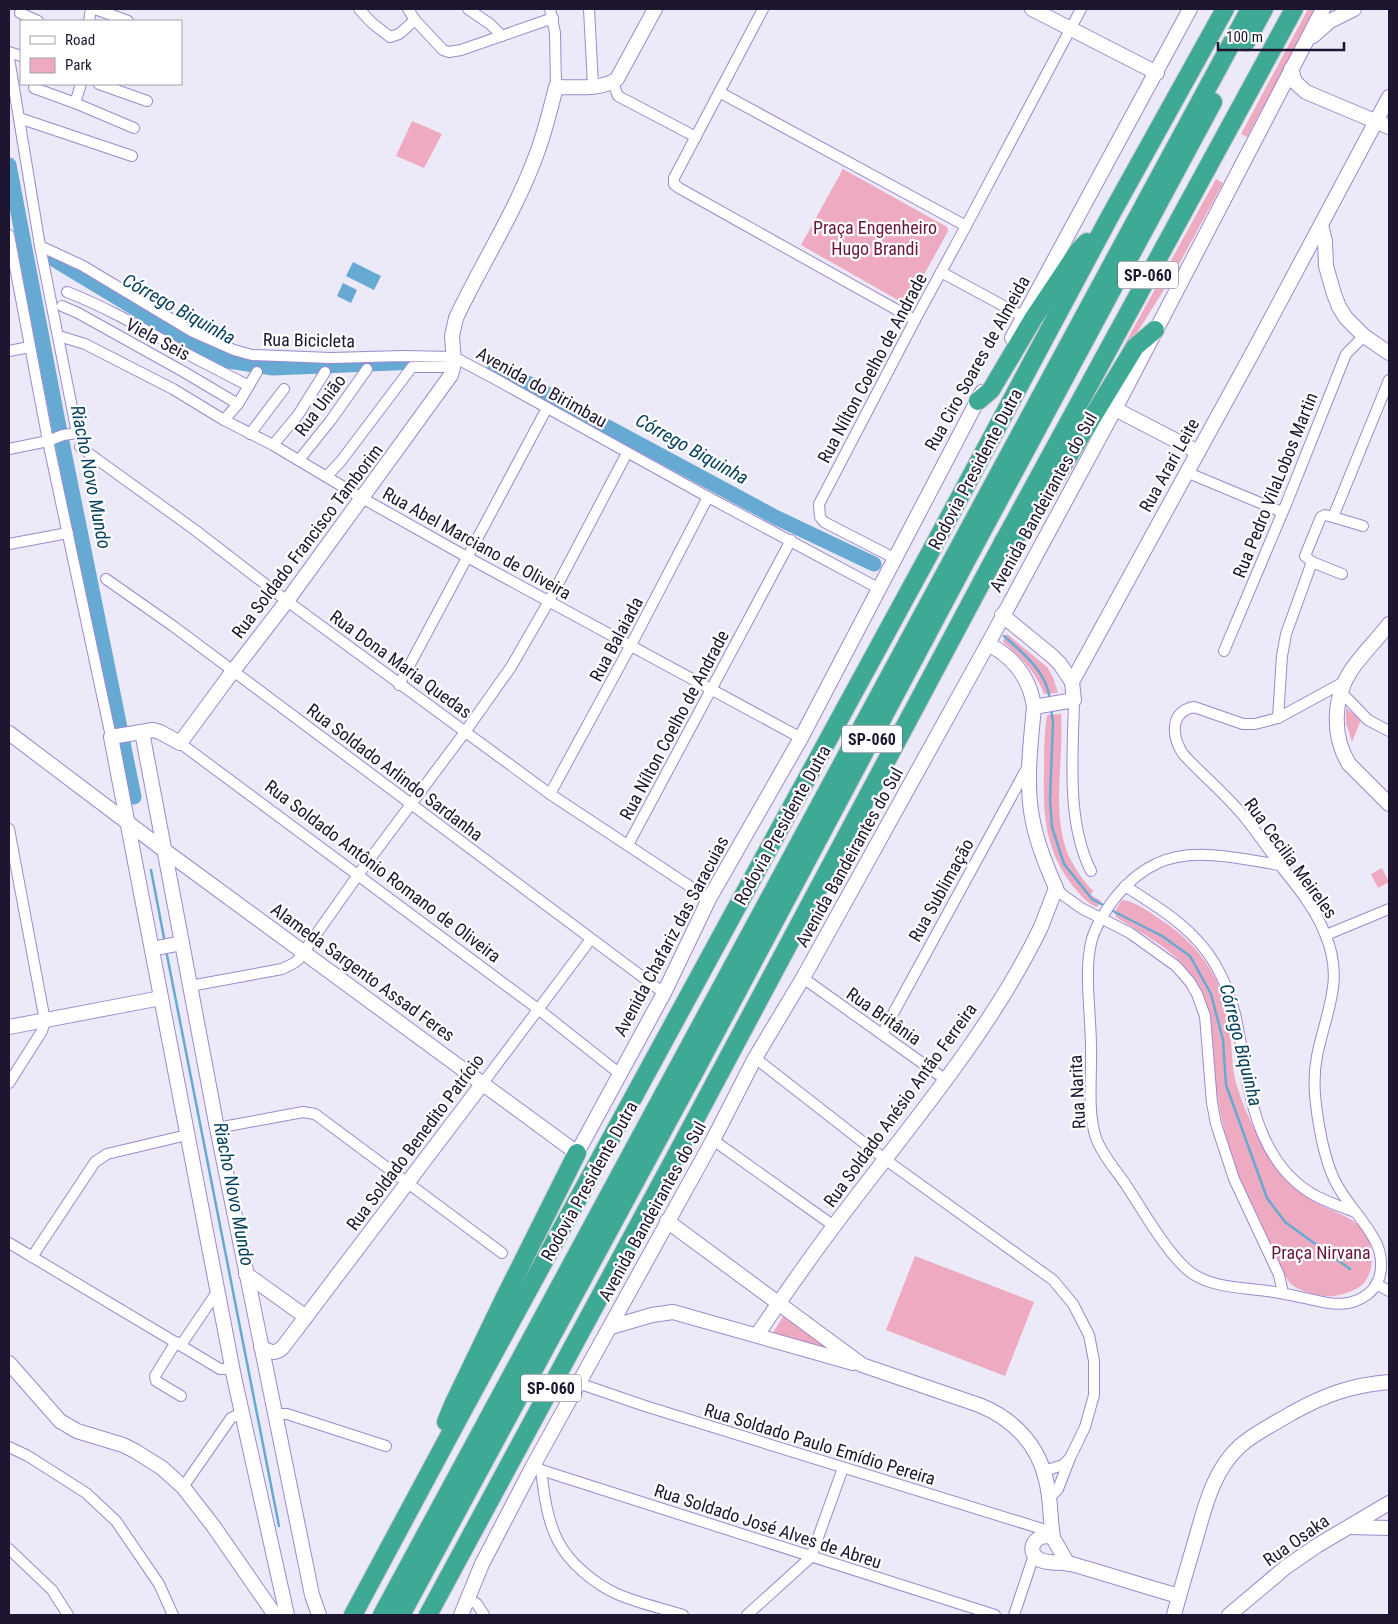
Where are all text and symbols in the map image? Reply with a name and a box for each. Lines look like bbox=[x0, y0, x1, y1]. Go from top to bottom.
legend bbox=[20, 20, 182, 85]
scale bar bbox=[1218, 20, 1344, 52]
text: 100 m bbox=[1226, 28, 1263, 46]
text: Road bbox=[65, 31, 95, 49]
text: Park bbox=[65, 56, 92, 74]
park label: Praça Engenheiro Hugo Brandi bbox=[813, 217, 937, 259]
road number: SP-060 bbox=[1118, 262, 1178, 288]
water label: Córrego Biquinha bbox=[119, 269, 239, 349]
street label: Rua Nílton Coelho de Andrade bbox=[813, 270, 931, 466]
street label: Rua Ciro Soares de Almeida bbox=[920, 272, 1034, 454]
street label: Viela Seis bbox=[122, 313, 194, 365]
street label: Rua Bicicleta bbox=[263, 329, 355, 351]
street label: Avenida do Birimbau bbox=[473, 342, 611, 432]
street label: Rua União bbox=[290, 370, 350, 440]
street label: Rodovia Presidente Dutra bbox=[924, 385, 1026, 553]
street label: Rua Pedro VilaLobos Martin bbox=[1228, 389, 1322, 581]
water label: Riacho Novo Mundo bbox=[66, 403, 116, 551]
water label: Córrego Biquinha bbox=[632, 409, 752, 489]
street label: Avenida Bandeirantes do Sul bbox=[985, 409, 1101, 595]
street label: Rua Arari Leite bbox=[1135, 415, 1203, 515]
street label: Rua Soldado Francisco Tamborim bbox=[227, 440, 387, 642]
street label: Rua Abel Marciano de Oliveira bbox=[379, 482, 575, 604]
street label: Rua Balaiada bbox=[585, 593, 647, 685]
street label: Rua Dona Maria Quedas bbox=[326, 606, 476, 722]
street label: Rua Nílton Coelho de Andrade bbox=[615, 627, 733, 823]
street label: Rua Soldado Arlindo Sardanha bbox=[303, 699, 487, 845]
road number: SP-060 bbox=[842, 726, 902, 752]
street label: Rodovia Presidente Dutra bbox=[729, 742, 835, 908]
street label: Avenida Bandeirantes do Sul bbox=[791, 764, 907, 950]
street label: Rua Soldado Antônio Romano de Oliveira bbox=[261, 775, 505, 967]
street label: Rua Cecilia Meireles bbox=[1240, 794, 1342, 922]
street label: Avenida Chafariz das Saracuias bbox=[609, 832, 733, 1040]
street label: Rua Sublimação bbox=[904, 835, 978, 945]
street label: Alameda Sargento Assad Feres bbox=[267, 898, 459, 1046]
water label: Córrego Biquinha bbox=[1215, 981, 1267, 1109]
street label: Rua Britânia bbox=[843, 983, 925, 1049]
street label: Rua Soldado Anésio Antão Ferreira bbox=[819, 999, 981, 1211]
street label: Rua Soldado Benedito Patrício bbox=[342, 1050, 488, 1234]
street label: Rua Narita bbox=[1065, 1054, 1089, 1130]
street label: Rodovia Presidente Dutra bbox=[536, 1098, 642, 1264]
street label: Avenida Bandeirantes do Sul bbox=[594, 1118, 710, 1304]
water label: Riacho Novo Mundo bbox=[209, 1120, 259, 1268]
park label: Praça Nirvana bbox=[1271, 1242, 1371, 1263]
road number: SP-060 bbox=[521, 1375, 581, 1402]
street label: Rua Soldado Paulo Emídio Pereira bbox=[702, 1399, 938, 1489]
street label: Rua Soldado José Alves de Abreu bbox=[652, 1479, 884, 1573]
street label: Rua Osaka bbox=[1259, 1510, 1333, 1570]

